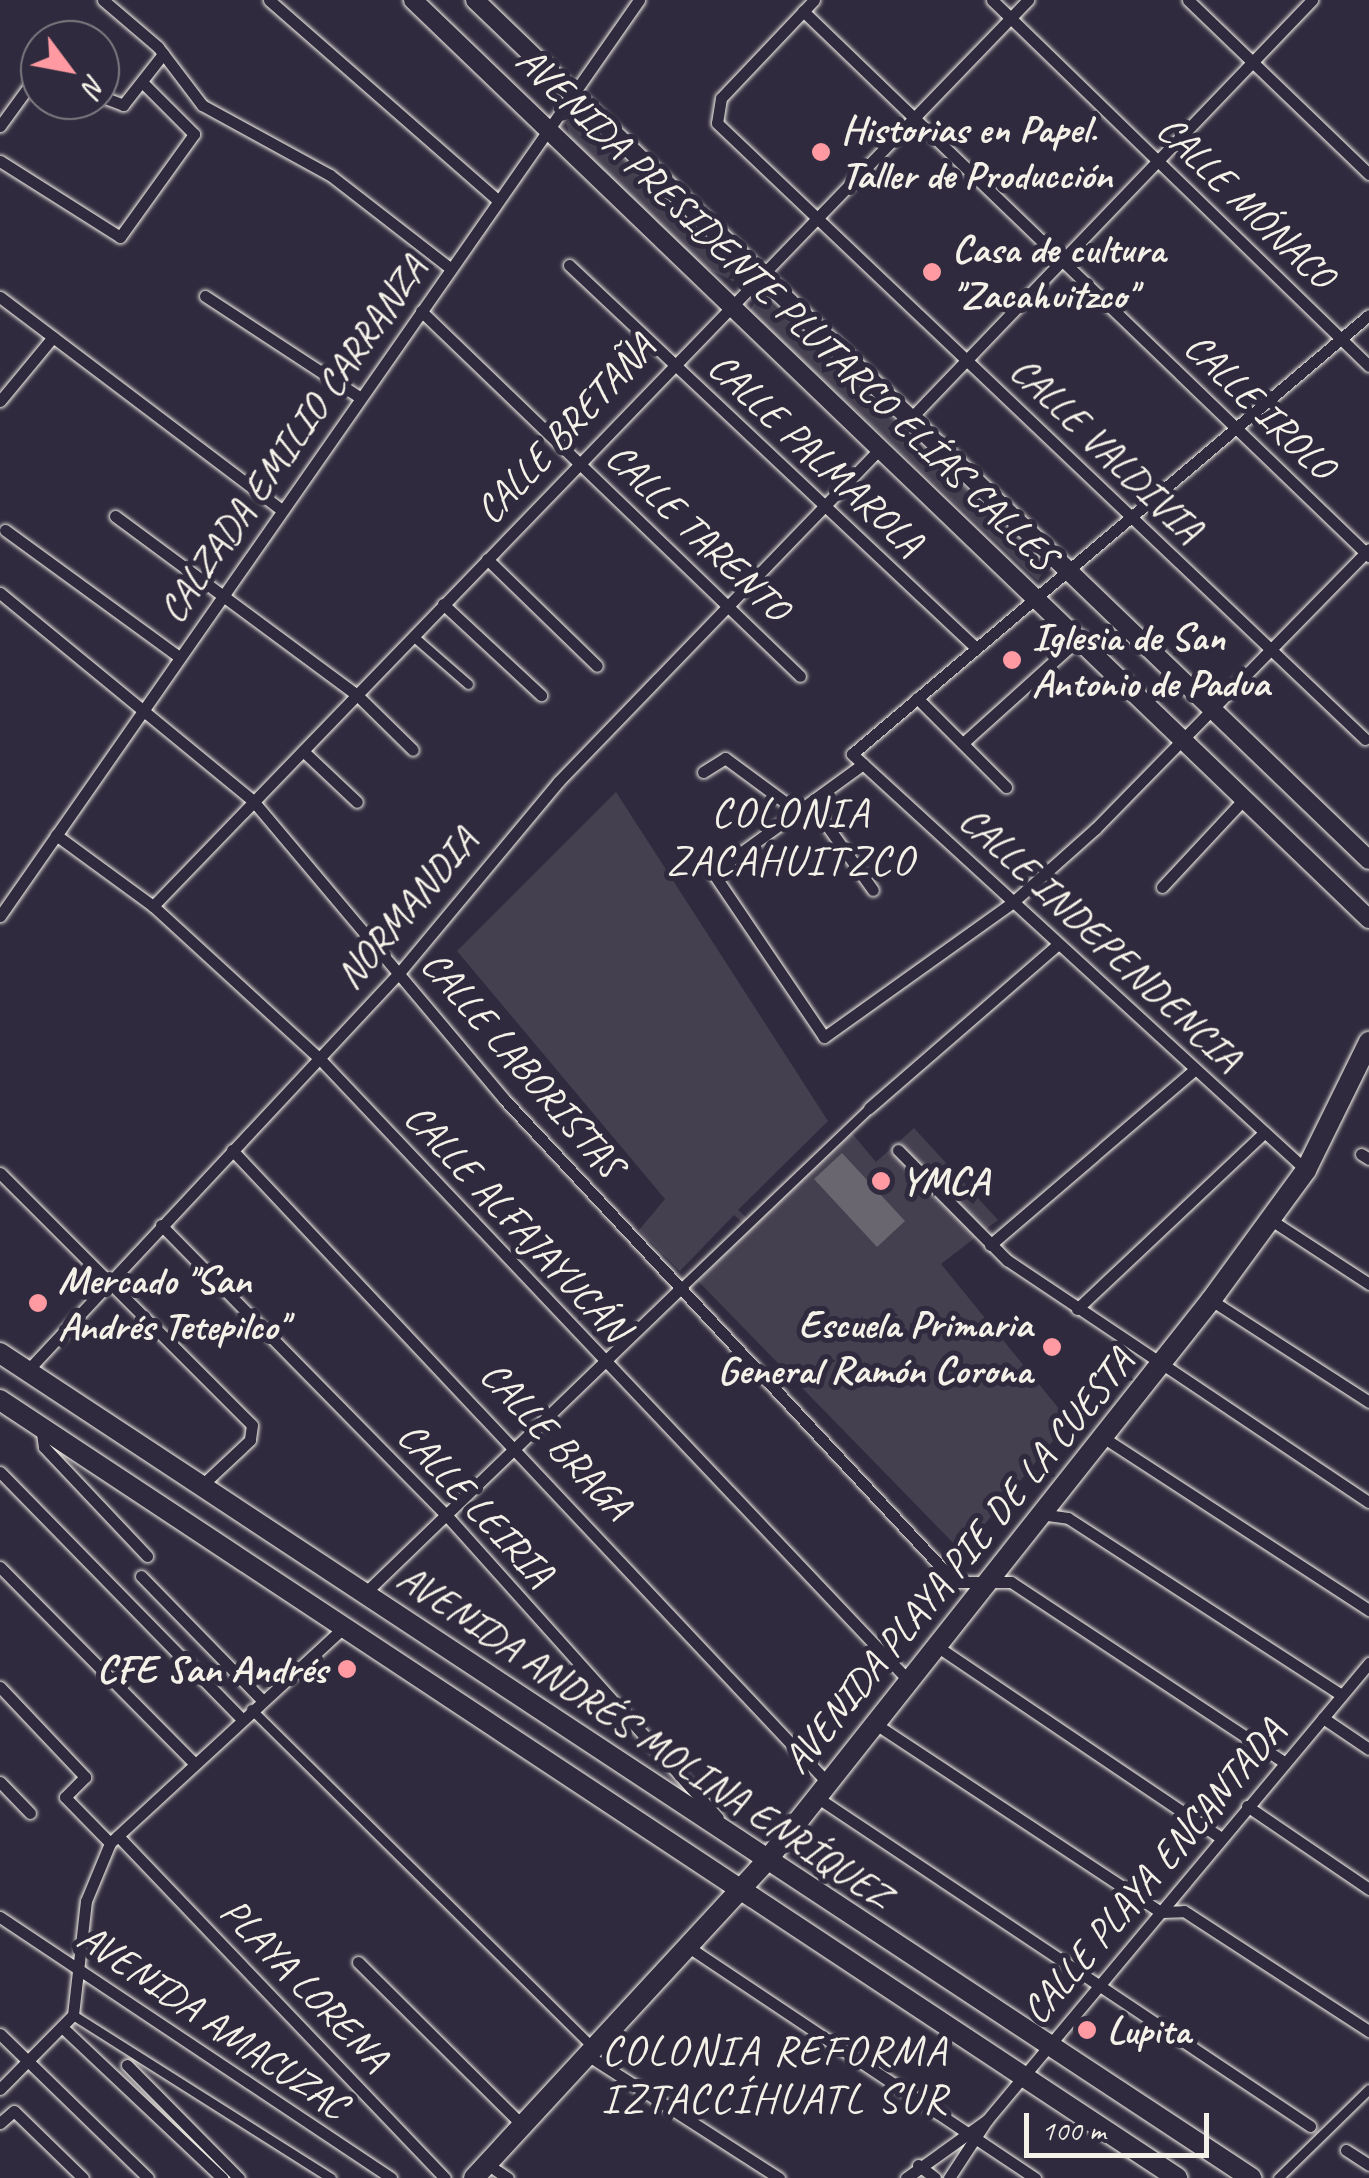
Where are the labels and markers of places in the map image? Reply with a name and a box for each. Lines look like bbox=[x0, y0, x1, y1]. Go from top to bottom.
place label: Historias en Papel. Taller de Producción bbox=[841, 105, 1113, 199]
marker: Historias en Papel. Taller de Producción bbox=[810, 141, 832, 163]
place label: Casa de cultura "Zacahuitzco" bbox=[952, 225, 1164, 319]
marker: Casa de cultura "Zacahuitzco" bbox=[921, 261, 943, 283]
place label: Iglesia de San Antonio de Padua bbox=[1032, 613, 1270, 707]
marker: Iglesia de San Antonio de Padua bbox=[1001, 649, 1023, 671]
place label: YMCA bbox=[901, 1157, 989, 1205]
marker: YMCA bbox=[870, 1170, 892, 1192]
place label: Mercado "San Andrés Tetepilco" bbox=[58, 1256, 287, 1350]
marker: Mercado "San Andrés Tetepilco" bbox=[27, 1292, 49, 1314]
place label: Escuela Primaria General Ramón Corona bbox=[718, 1300, 1032, 1394]
marker: Escuela Primaria General Ramón Corona bbox=[1041, 1336, 1063, 1358]
place label: CFE San Andrés bbox=[97, 1645, 327, 1693]
marker: CFE San Andrés bbox=[336, 1658, 358, 1680]
place label: Lupita bbox=[1107, 2006, 1190, 2054]
marker: Lupita bbox=[1076, 2019, 1098, 2041]

